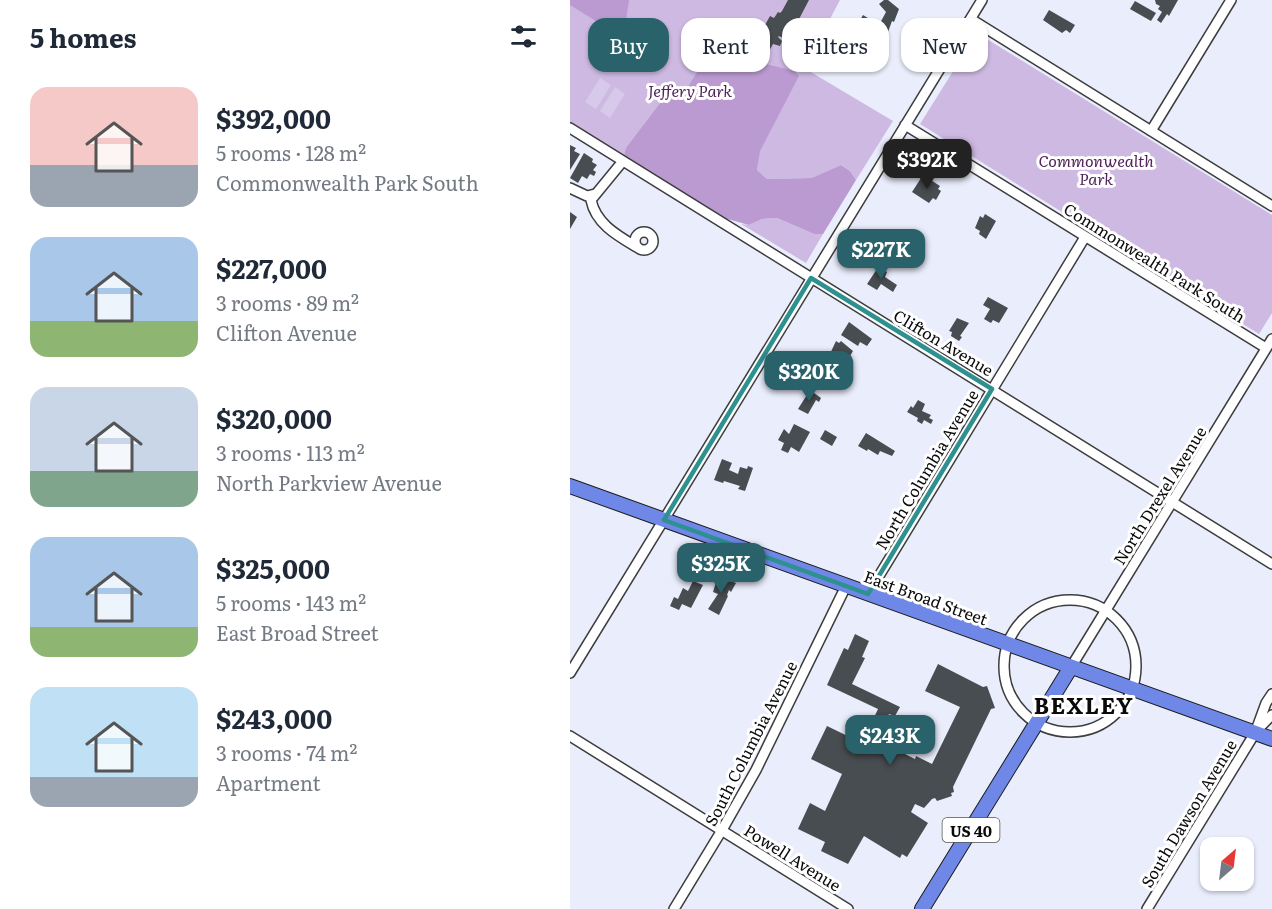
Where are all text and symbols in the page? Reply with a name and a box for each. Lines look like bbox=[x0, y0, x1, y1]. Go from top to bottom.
text: 5 homes bbox=[30, 17, 136, 56]
chip: Buy bbox=[588, 18, 669, 72]
chip: Rent bbox=[681, 18, 770, 72]
chip: Filters bbox=[782, 18, 889, 72]
chip: New bbox=[901, 18, 988, 72]
icon: filters bbox=[507, 20, 540, 53]
park label: Jeffery Park bbox=[648, 78, 732, 102]
text: $392,000 bbox=[216, 98, 331, 137]
icon: home bbox=[78, 111, 150, 183]
text: 5 rooms · 128 m² bbox=[216, 137, 366, 167]
pin: $392K bbox=[885, 139, 969, 190]
text: $392K bbox=[897, 143, 957, 173]
park label: Commonwealth Park bbox=[1038, 148, 1154, 190]
text: Commonwealth Park South bbox=[216, 167, 479, 197]
street label: Commonwealth Park South bbox=[1060, 196, 1251, 328]
pin: $227K bbox=[839, 229, 923, 280]
text: $227K bbox=[851, 233, 911, 263]
text: $227,000 bbox=[216, 248, 327, 287]
icon: home bbox=[78, 261, 150, 333]
text: 3 rooms · 89 m² bbox=[216, 287, 359, 317]
street label: Clifton Avenue bbox=[890, 303, 998, 381]
text: Clifton Avenue bbox=[216, 317, 357, 347]
pin: $320K bbox=[767, 351, 851, 402]
text: $320K bbox=[778, 355, 840, 385]
street label: North Columbia Avenue bbox=[869, 384, 983, 554]
text: $320,000 bbox=[216, 398, 332, 437]
icon: home bbox=[78, 411, 150, 483]
street label: North Drexel Avenue bbox=[1107, 421, 1211, 569]
text: 3 rooms · 113 m² bbox=[216, 437, 365, 467]
text: North Parkview Avenue bbox=[216, 467, 442, 497]
pin: $325K bbox=[679, 543, 763, 594]
text: $325K bbox=[691, 547, 751, 577]
text: $325,000 bbox=[216, 548, 330, 587]
icon: home bbox=[78, 561, 150, 633]
street label: East Broad Street bbox=[861, 563, 992, 631]
text: 5 rooms · 143 m² bbox=[216, 587, 366, 617]
text: East Broad Street bbox=[216, 617, 379, 647]
street label: South Columbia Avenue bbox=[698, 656, 802, 830]
district label: BEXLEY bbox=[1034, 688, 1134, 721]
text: $243,000 bbox=[216, 698, 332, 737]
icon: home bbox=[78, 711, 150, 783]
pin: $243K bbox=[848, 715, 932, 766]
text: $243K bbox=[859, 719, 921, 749]
street label: South Dawson Avenue bbox=[1134, 734, 1242, 892]
text: 3 rooms · 74 m² bbox=[216, 737, 357, 767]
text: Apartment bbox=[216, 767, 321, 797]
street label: Powell Avenue bbox=[740, 818, 846, 896]
road number: US 40 bbox=[942, 818, 1000, 842]
north arrow bbox=[1200, 837, 1254, 891]
map controls bbox=[1200, 837, 1254, 891]

